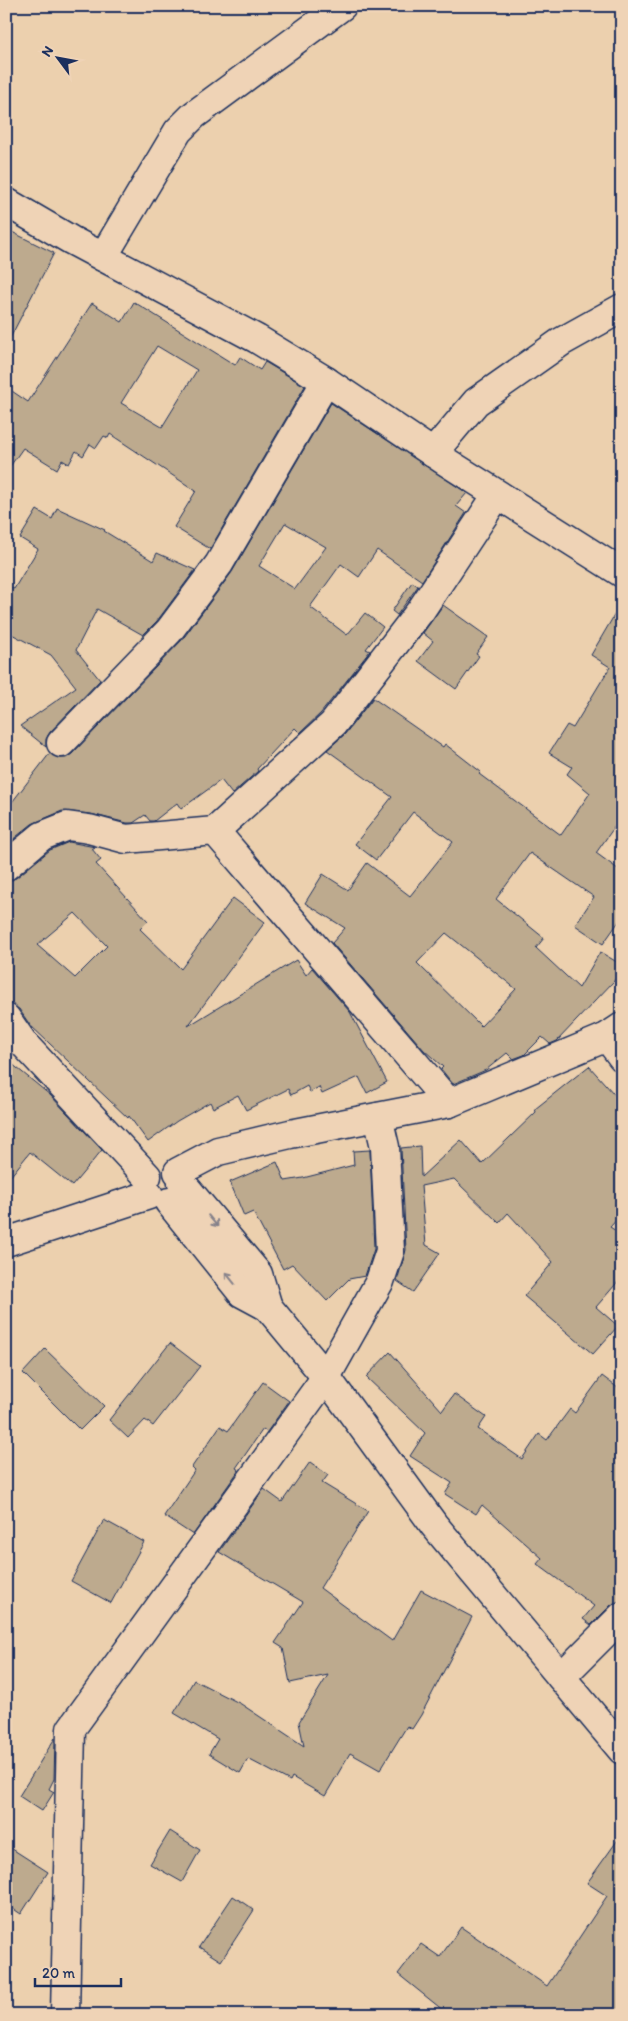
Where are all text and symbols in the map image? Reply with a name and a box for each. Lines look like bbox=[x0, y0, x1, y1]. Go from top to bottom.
north arrow bbox=[32, 32, 82, 82]
text: N bbox=[38, 43, 57, 60]
one-way arrow bbox=[208, 1214, 219, 1227]
one-way arrow bbox=[224, 1271, 235, 1284]
scale bar bbox=[35, 1956, 121, 1988]
text: 20 m bbox=[42, 1964, 76, 1982]

